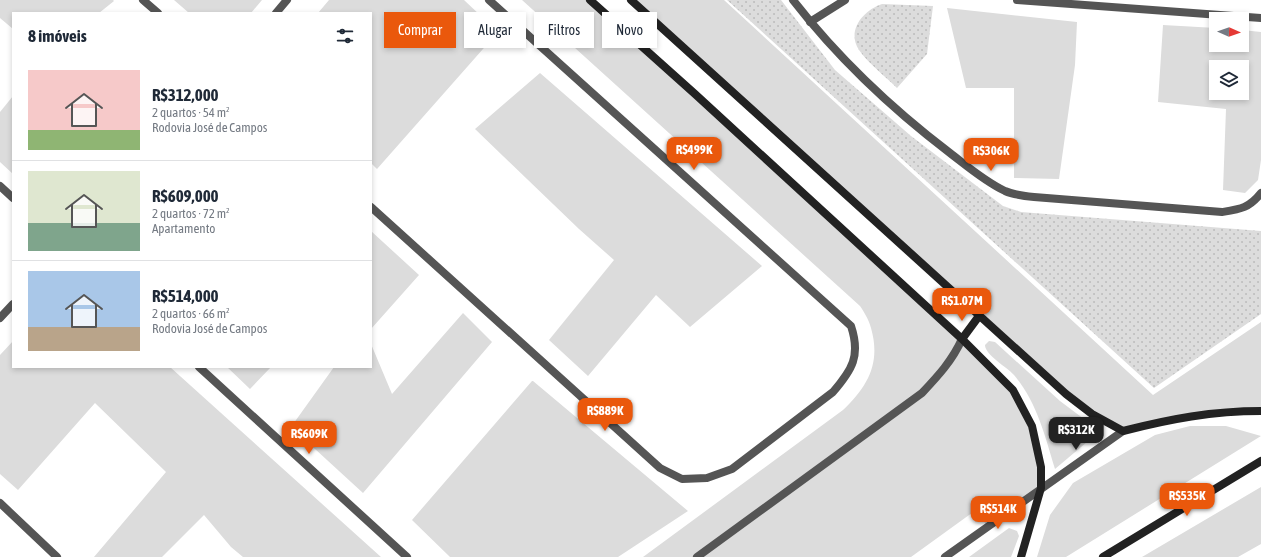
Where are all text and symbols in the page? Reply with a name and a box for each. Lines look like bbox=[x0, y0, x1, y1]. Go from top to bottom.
chip: Comprar bbox=[384, 12, 456, 48]
chip: Alugar bbox=[464, 12, 526, 48]
chip: Filtros bbox=[534, 12, 594, 48]
chip: Novo bbox=[602, 12, 657, 48]
north arrow bbox=[1209, 12, 1249, 52]
map controls bbox=[1209, 12, 1249, 100]
icon: filters bbox=[334, 25, 356, 47]
text: 8 imóveis bbox=[28, 26, 87, 46]
button: layers bbox=[1209, 60, 1249, 100]
text: R$312,000 bbox=[152, 85, 219, 105]
icon: home bbox=[60, 86, 108, 134]
text: 2 quartos · 54 m² bbox=[152, 105, 230, 120]
text: Rodovia José de Campos bbox=[152, 120, 267, 135]
pin: R$499K bbox=[661, 137, 727, 171]
pin: R$306K bbox=[958, 138, 1024, 172]
text: R$499K bbox=[676, 142, 712, 157]
text: R$306K bbox=[973, 143, 1009, 158]
text: R$609,000 bbox=[152, 186, 219, 206]
icon: home bbox=[60, 187, 108, 235]
text: 2 quartos · 72 m² bbox=[152, 206, 230, 221]
text: Apartamento bbox=[152, 221, 215, 236]
text: R$514,000 bbox=[152, 286, 219, 306]
icon: home bbox=[60, 287, 108, 335]
pin: R$1.07M bbox=[925, 288, 999, 322]
text: R$1.07M bbox=[941, 293, 983, 308]
text: 2 quartos · 66 m² bbox=[152, 306, 230, 321]
text: Rodovia José de Campos bbox=[152, 321, 267, 336]
pin: R$889K bbox=[572, 398, 638, 432]
text: R$889K bbox=[587, 403, 623, 418]
pin: R$312K bbox=[1043, 417, 1109, 451]
pin: R$609K bbox=[276, 421, 342, 455]
text: R$312K bbox=[1058, 422, 1094, 437]
text: R$609K bbox=[291, 426, 327, 441]
pin: R$535K bbox=[1154, 483, 1220, 517]
text: R$535K bbox=[1169, 488, 1205, 503]
pin: R$514K bbox=[965, 496, 1031, 530]
text: R$514K bbox=[980, 501, 1016, 516]

